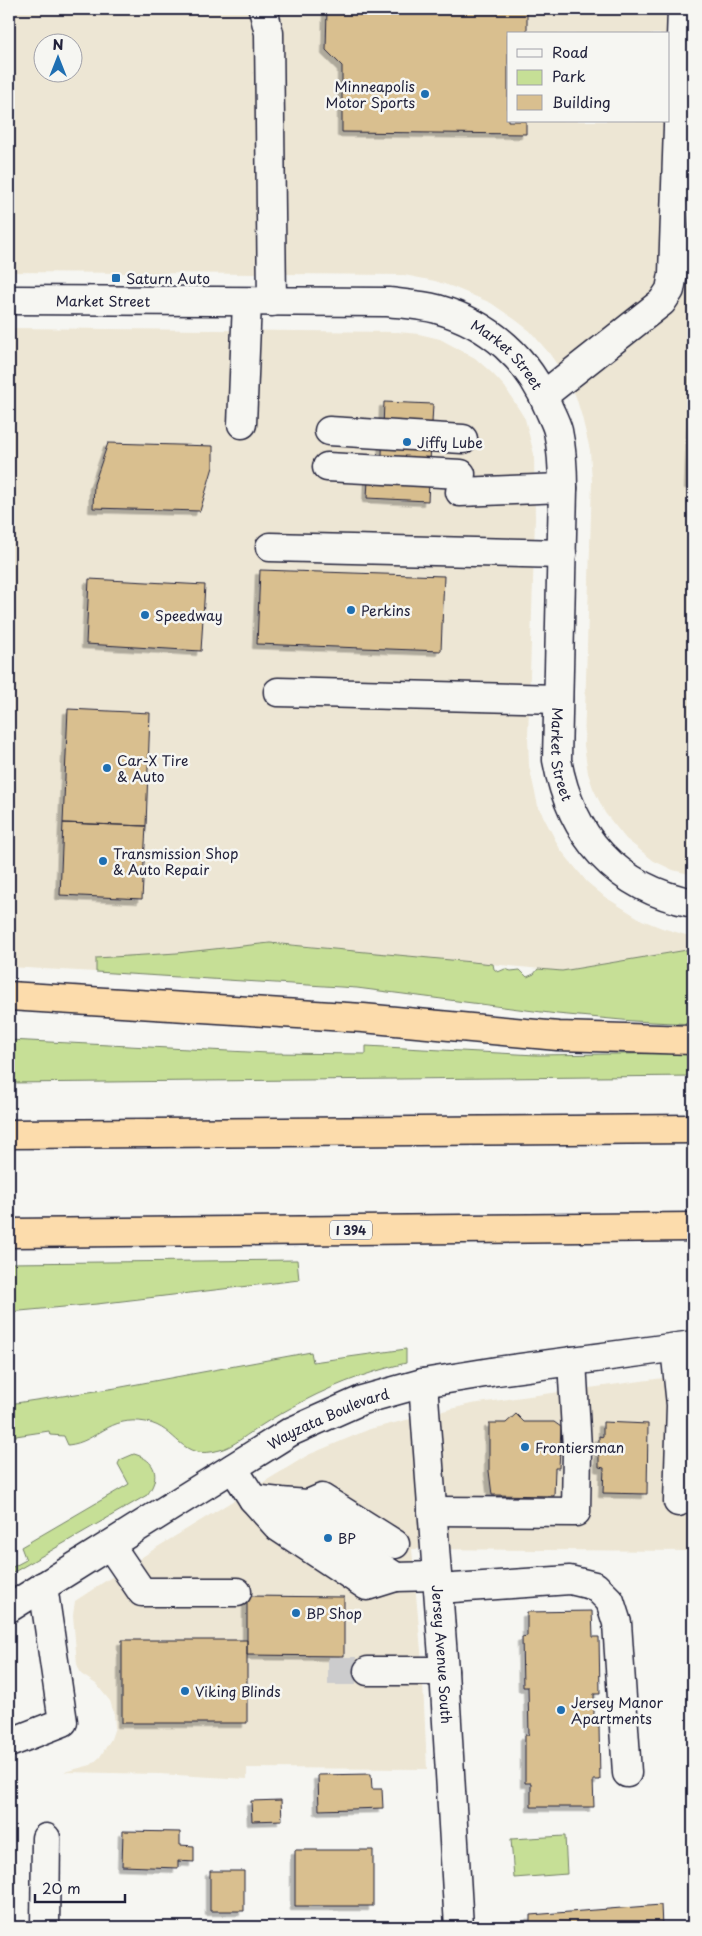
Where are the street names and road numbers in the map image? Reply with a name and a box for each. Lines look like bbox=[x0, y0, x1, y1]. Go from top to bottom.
street label: Market Street bbox=[56, 290, 151, 311]
street label: Market Street bbox=[467, 314, 548, 394]
street label: Market Street bbox=[547, 707, 578, 804]
road number: I 394 bbox=[330, 1220, 372, 1240]
street label: Wayzata Boulevard bbox=[263, 1382, 392, 1454]
street label: Jersey Avenue South bbox=[427, 1584, 458, 1724]

